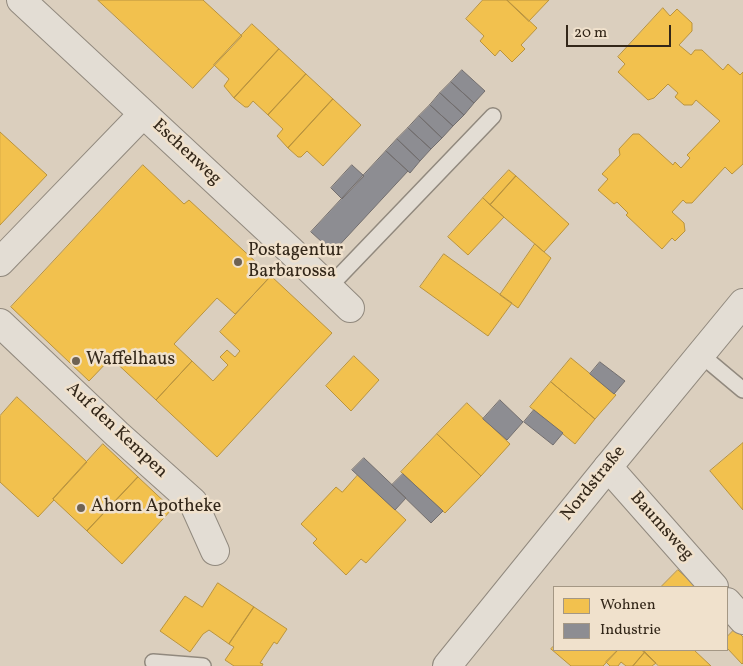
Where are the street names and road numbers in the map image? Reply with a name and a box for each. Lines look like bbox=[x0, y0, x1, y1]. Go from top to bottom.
street label: Eschenweg bbox=[147, 115, 225, 191]
street label: Auf den Kempen bbox=[61, 379, 171, 483]
street label: Nordstraße bbox=[557, 442, 631, 526]
street label: Baumsweg bbox=[625, 488, 697, 566]

